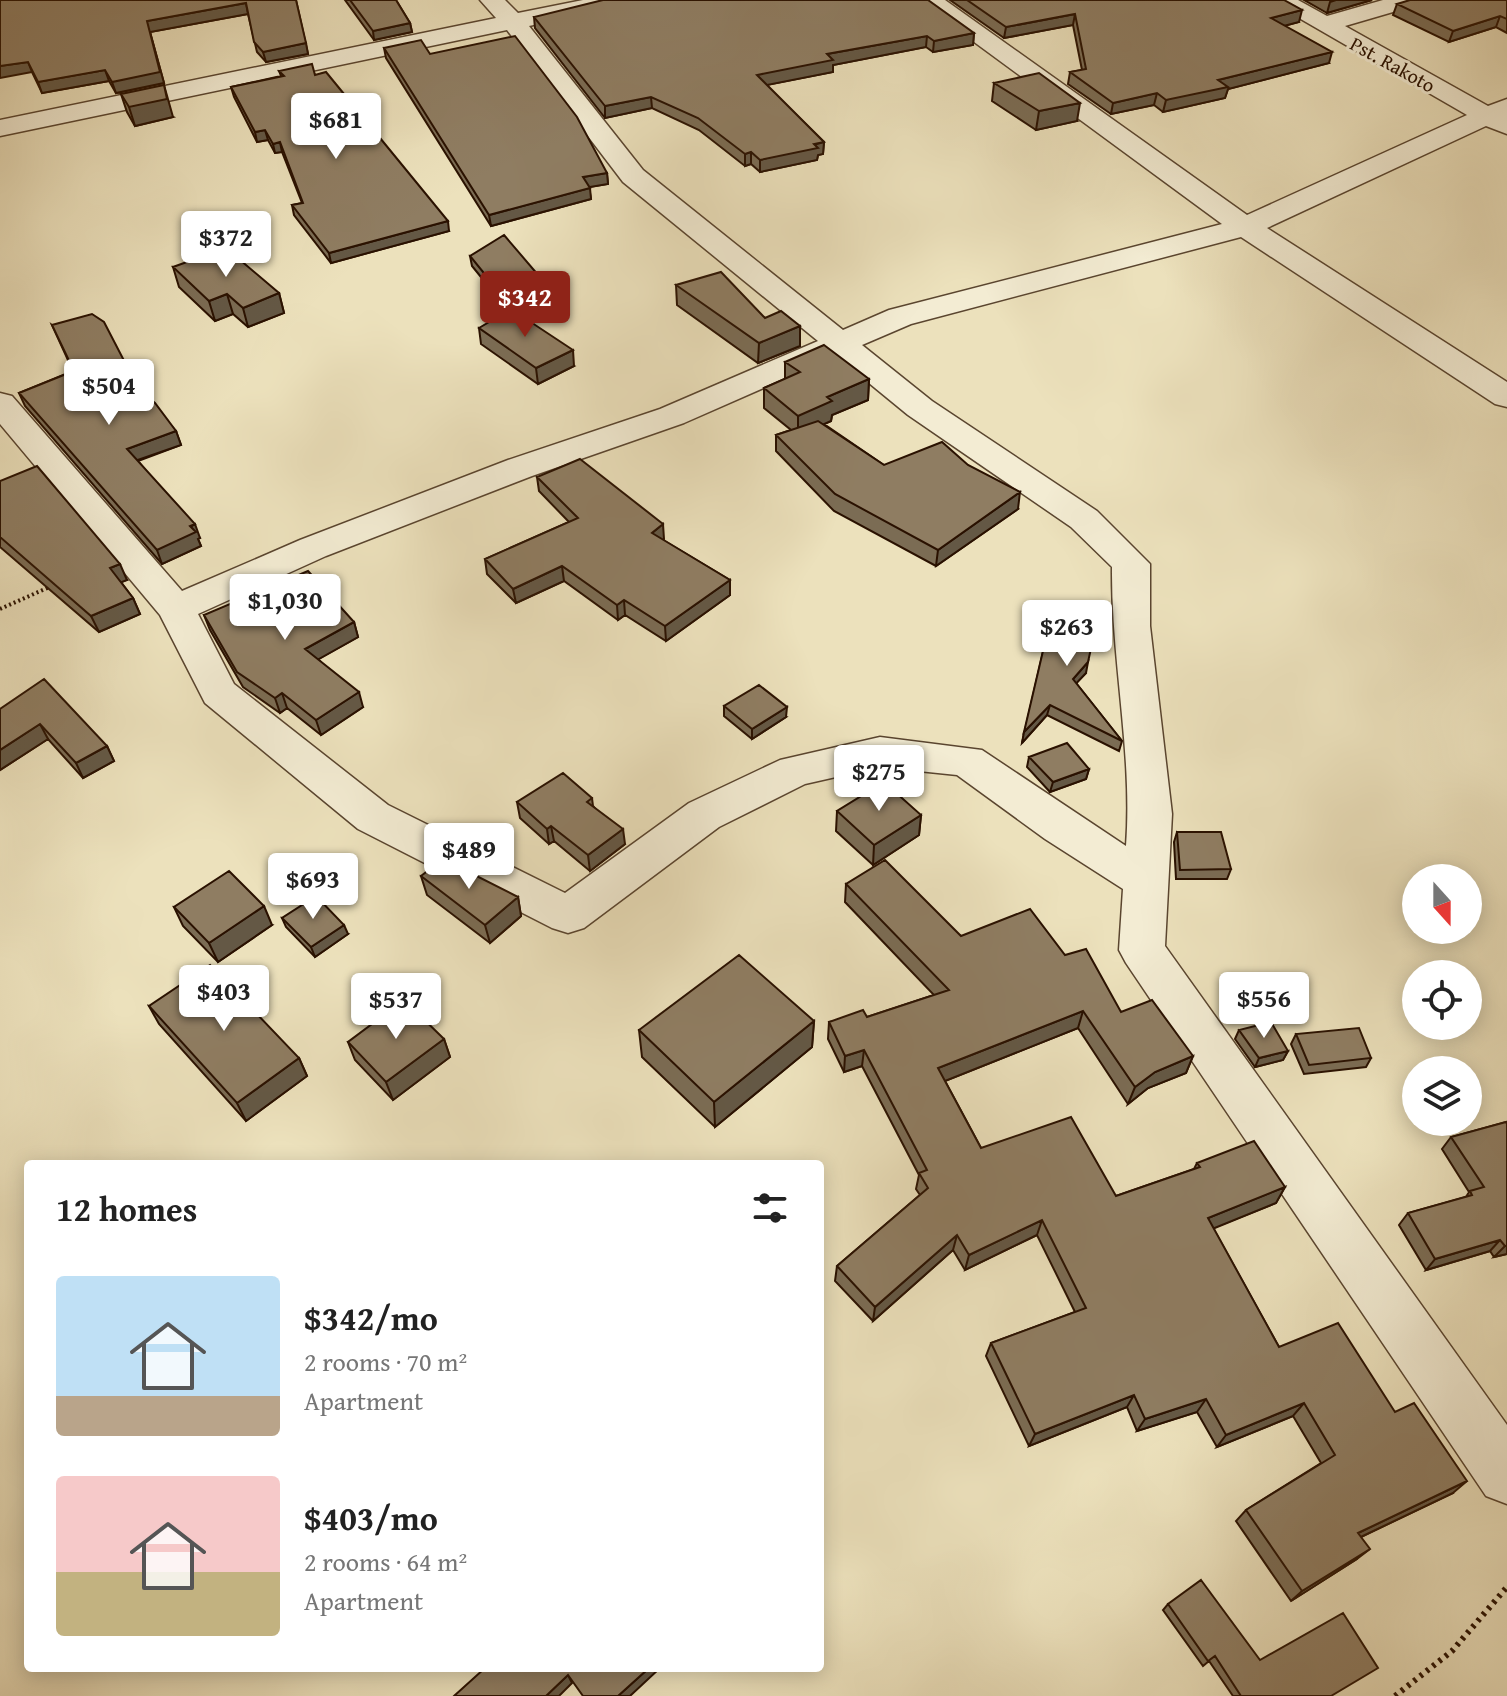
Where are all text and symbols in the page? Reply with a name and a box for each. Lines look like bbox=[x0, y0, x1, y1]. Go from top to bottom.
street label: Pst. Rakoto bbox=[1345, 29, 1441, 99]
pin: $681 bbox=[289, 93, 383, 161]
text: $681 bbox=[309, 99, 363, 138]
pin: $372 bbox=[179, 211, 273, 279]
text: $372 bbox=[199, 217, 253, 256]
pin: $342 bbox=[478, 271, 572, 339]
text: $342 bbox=[498, 277, 552, 316]
pin: $504 bbox=[62, 359, 156, 427]
text: $504 bbox=[82, 365, 136, 404]
pin: $1,030 bbox=[220, 574, 350, 642]
text: $1,030 bbox=[248, 580, 322, 619]
pin: $263 bbox=[1020, 600, 1114, 668]
text: $263 bbox=[1040, 606, 1094, 645]
pin: $275 bbox=[832, 745, 926, 813]
text: $275 bbox=[852, 751, 906, 790]
pin: $489 bbox=[422, 823, 516, 891]
text: $489 bbox=[442, 829, 496, 868]
pin: $693 bbox=[266, 853, 360, 921]
text: $693 bbox=[286, 859, 340, 898]
north arrow bbox=[1402, 864, 1482, 944]
map controls bbox=[1402, 864, 1482, 1136]
button: locate bbox=[1402, 960, 1482, 1040]
pin: $403 bbox=[177, 965, 271, 1033]
text: $403 bbox=[197, 971, 251, 1010]
pin: $556 bbox=[1217, 972, 1311, 1040]
pin: $537 bbox=[349, 973, 443, 1041]
text: $556 bbox=[1237, 978, 1291, 1017]
text: $537 bbox=[369, 979, 423, 1018]
button: layers bbox=[1402, 1056, 1482, 1136]
text: 12 homes bbox=[56, 1184, 197, 1233]
icon: filters bbox=[748, 1186, 792, 1230]
text: $342/mo bbox=[304, 1293, 438, 1342]
icon: home bbox=[120, 1308, 216, 1404]
text: 2 rooms · 70 m² bbox=[304, 1342, 467, 1381]
text: Apartment bbox=[304, 1381, 423, 1420]
text: $403/mo bbox=[304, 1493, 438, 1542]
icon: home bbox=[120, 1508, 216, 1604]
text: 2 rooms · 64 m² bbox=[304, 1542, 467, 1581]
text: Apartment bbox=[304, 1581, 423, 1620]

